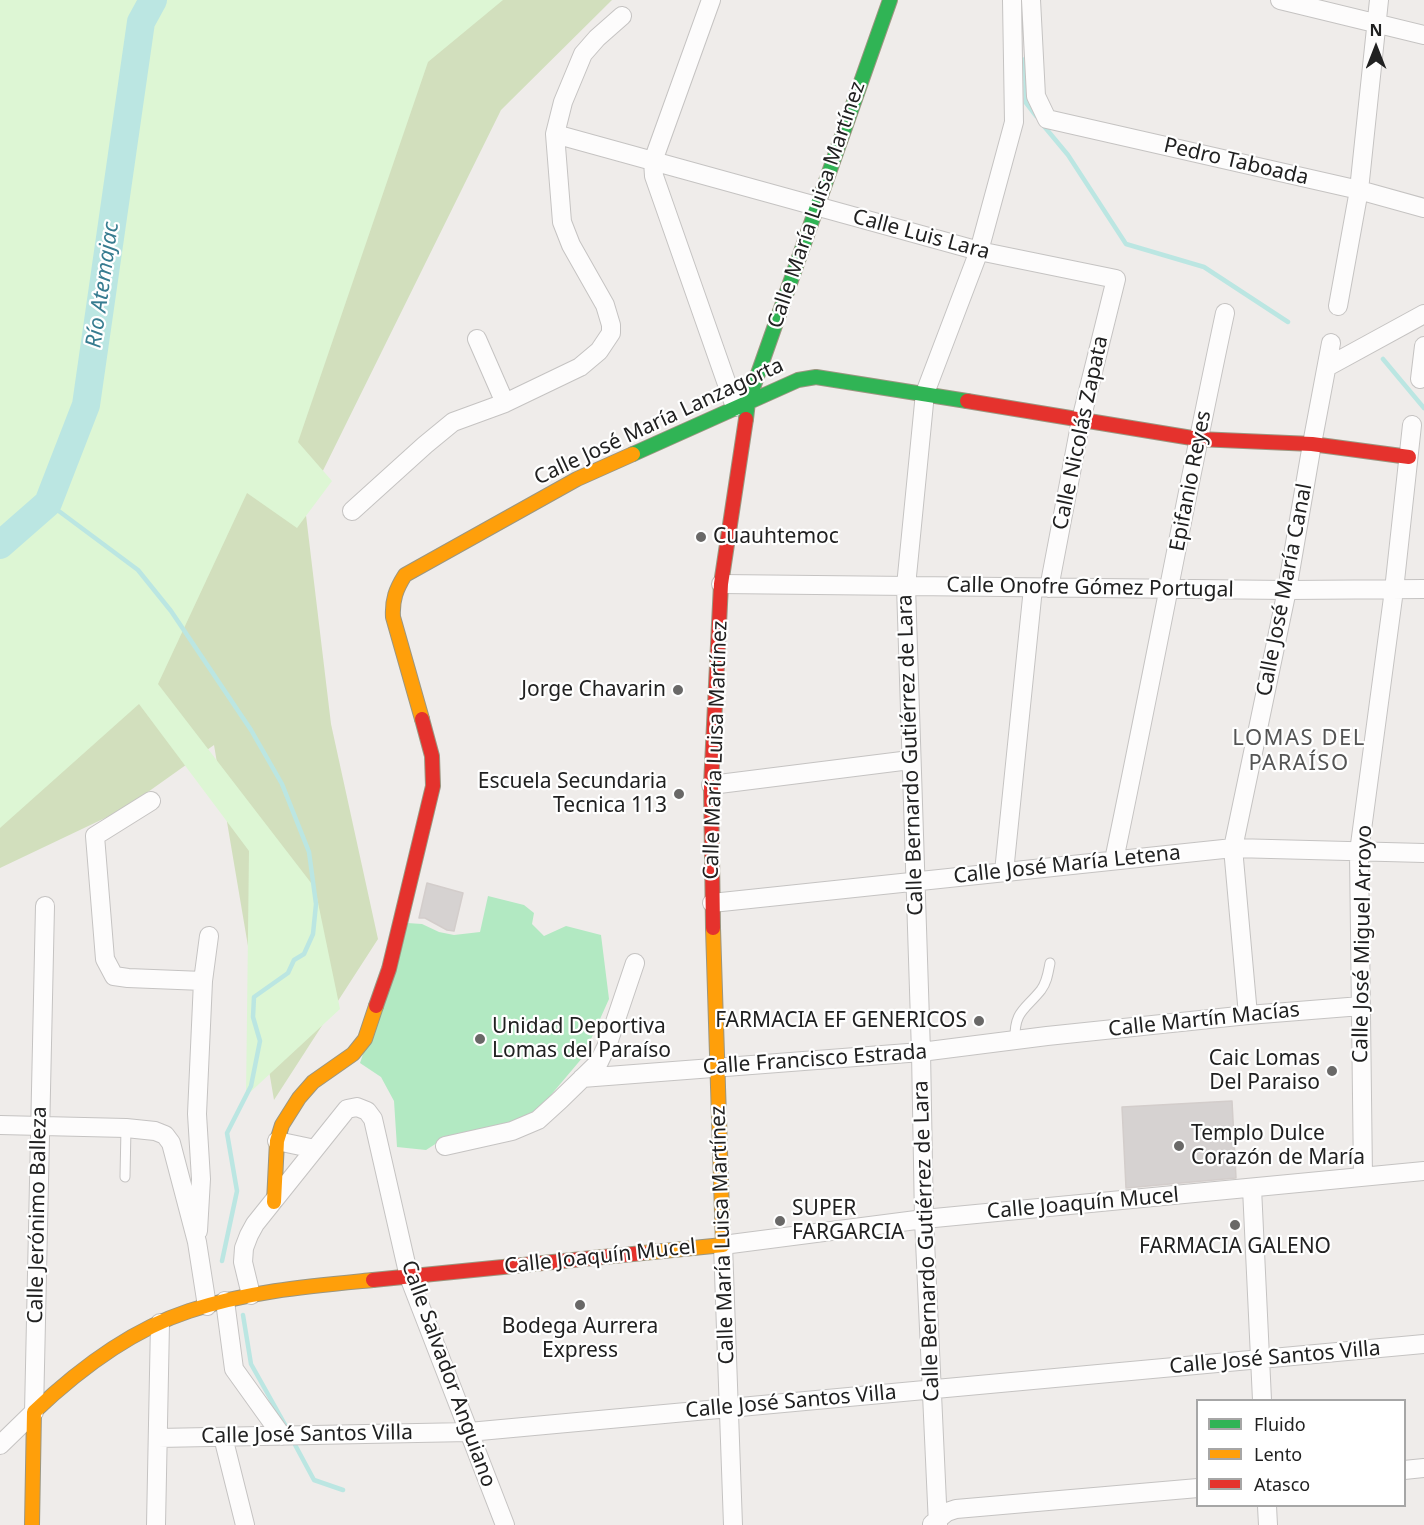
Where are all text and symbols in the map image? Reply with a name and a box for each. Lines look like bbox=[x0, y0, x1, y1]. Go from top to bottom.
north arrow bbox=[1346, 18, 1406, 78]
text: N bbox=[1369, 19, 1383, 41]
street label: Calle María Luisa Martínez bbox=[763, 78, 871, 332]
street label: Pedro Taboada bbox=[1161, 133, 1311, 191]
street label: Calle Luis Lara bbox=[850, 205, 992, 265]
water label: Río Atemajac bbox=[81, 220, 125, 350]
street label: Calle Nicolás Zapata bbox=[1048, 334, 1114, 532]
street label: Calle José María Lanzagorta bbox=[530, 353, 788, 491]
street label: Epifanio Reyes bbox=[1165, 409, 1217, 553]
street label: Calle José María Canal bbox=[1252, 481, 1318, 699]
place label: Cuauhtemoc bbox=[713, 524, 839, 550]
marker: Cuauhtemoc bbox=[694, 530, 708, 544]
street label: Calle Onofre Gómez Portugal bbox=[946, 573, 1234, 603]
street label: Calle Bernardo Gutiérrez de Lara bbox=[893, 594, 929, 916]
street label: Calle María Luisa Martínez bbox=[699, 620, 733, 880]
place label: Jorge Chavarin bbox=[521, 677, 666, 703]
marker: Jorge Chavarin bbox=[671, 683, 685, 697]
district label: LOMAS DEL PARAÍSO bbox=[1232, 726, 1366, 778]
place label: Escuela Secundaria Tecnica 113 bbox=[478, 769, 667, 819]
marker: Escuela Secundaria Tecnica 113 bbox=[672, 787, 686, 801]
street label: Calle José Miguel Arroyo bbox=[1348, 825, 1378, 1063]
street label: Calle José María Letena bbox=[952, 841, 1182, 889]
street label: Calle Martín Macías bbox=[1107, 997, 1301, 1043]
place label: FARMACIA EF GENERICOS bbox=[715, 1008, 967, 1034]
place label: Unidad Deportiva Lomas del Paraíso bbox=[492, 1014, 671, 1064]
marker: FARMACIA EF GENERICOS bbox=[972, 1014, 986, 1028]
marker: Unidad Deportiva Lomas del Paraíso bbox=[473, 1032, 487, 1046]
street label: Calle Francisco Estrada bbox=[702, 1040, 928, 1080]
place label: Caic Lomas Del Paraiso bbox=[1209, 1046, 1320, 1096]
marker: Caic Lomas Del Paraiso bbox=[1325, 1064, 1339, 1078]
street label: Calle Bernardo Gutiérrez de Lara bbox=[909, 1080, 945, 1402]
street label: Calle María Luisa Martínez bbox=[706, 1105, 740, 1365]
street label: Calle Jerónimo Balleza bbox=[24, 1106, 52, 1324]
place label: Templo Dulce Corazón de María bbox=[1191, 1121, 1365, 1171]
marker: Templo Dulce Corazón de María bbox=[1172, 1139, 1186, 1153]
street label: Calle Joaquín Mucel bbox=[986, 1183, 1180, 1225]
place label: SUPER FARGARCIA bbox=[792, 1196, 905, 1246]
marker: SUPER FARGARCIA bbox=[773, 1214, 787, 1228]
marker: FARMACIA GALENO bbox=[1228, 1218, 1242, 1232]
street label: Calle Joaquín Mucel bbox=[503, 1234, 697, 1280]
place label: FARMACIA GALENO bbox=[1139, 1234, 1331, 1260]
street label: Calle Salvador Anguiano bbox=[395, 1257, 501, 1491]
marker: Bodega Aurrera Express bbox=[573, 1298, 587, 1312]
place label: Bodega Aurrera Express bbox=[502, 1314, 658, 1364]
street label: Calle José Santos Villa bbox=[1168, 1336, 1382, 1380]
street label: Calle José Santos Villa bbox=[684, 1380, 898, 1424]
legend bbox=[1196, 1399, 1406, 1507]
text: Fluido bbox=[1254, 1412, 1306, 1436]
street label: Calle José Santos Villa bbox=[201, 1421, 413, 1449]
text: Lento bbox=[1254, 1442, 1302, 1466]
text: Atasco bbox=[1254, 1472, 1310, 1496]

